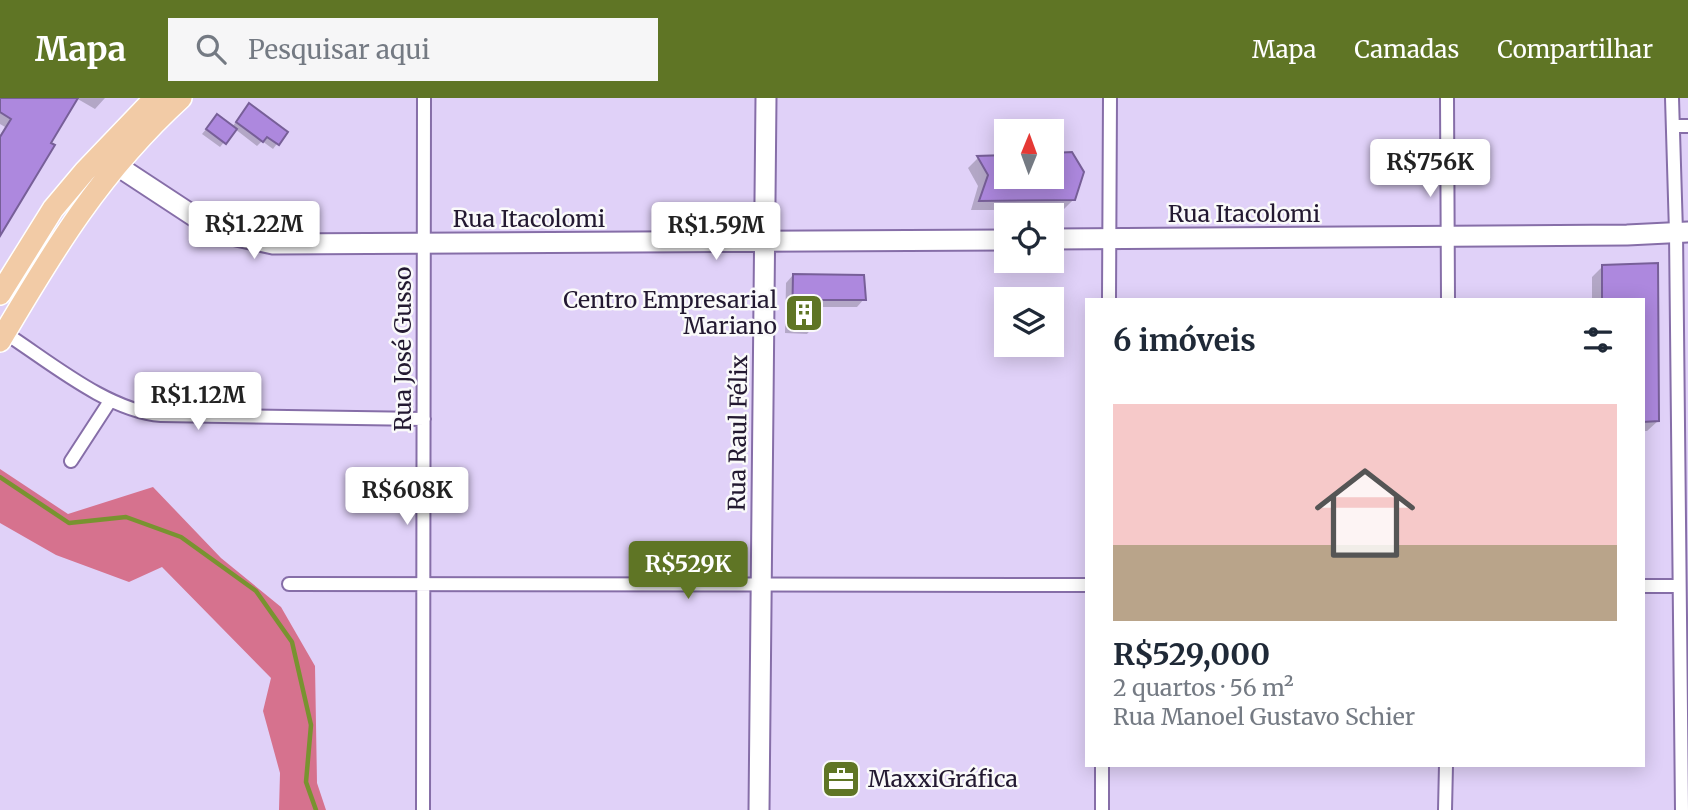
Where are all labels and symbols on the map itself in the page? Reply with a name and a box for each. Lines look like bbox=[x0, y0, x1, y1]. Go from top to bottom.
north arrow bbox=[994, 119, 1064, 189]
pin: R$756K bbox=[1373, 140, 1487, 199]
street label: Rua Itacolomi bbox=[1168, 199, 1320, 228]
pin: R$1.22M bbox=[189, 202, 319, 261]
pin: R$1.59M bbox=[651, 202, 781, 262]
street label: Rua Itacolomi bbox=[453, 204, 605, 233]
street label: Rua José Gusso bbox=[388, 267, 417, 431]
place label: Centro Empresarial Mariano bbox=[563, 285, 777, 340]
building icon: Centro Empresarial Mariano bbox=[783, 292, 825, 334]
street label: Rua Raul Félix bbox=[722, 354, 753, 511]
pin: R$1.12M bbox=[133, 372, 263, 432]
pin: R$608K bbox=[350, 468, 464, 527]
pin: R$529K bbox=[631, 542, 745, 601]
office icon: MaxxiGráfica bbox=[820, 758, 862, 800]
place label: MaxxiGráfica bbox=[868, 764, 1018, 793]

